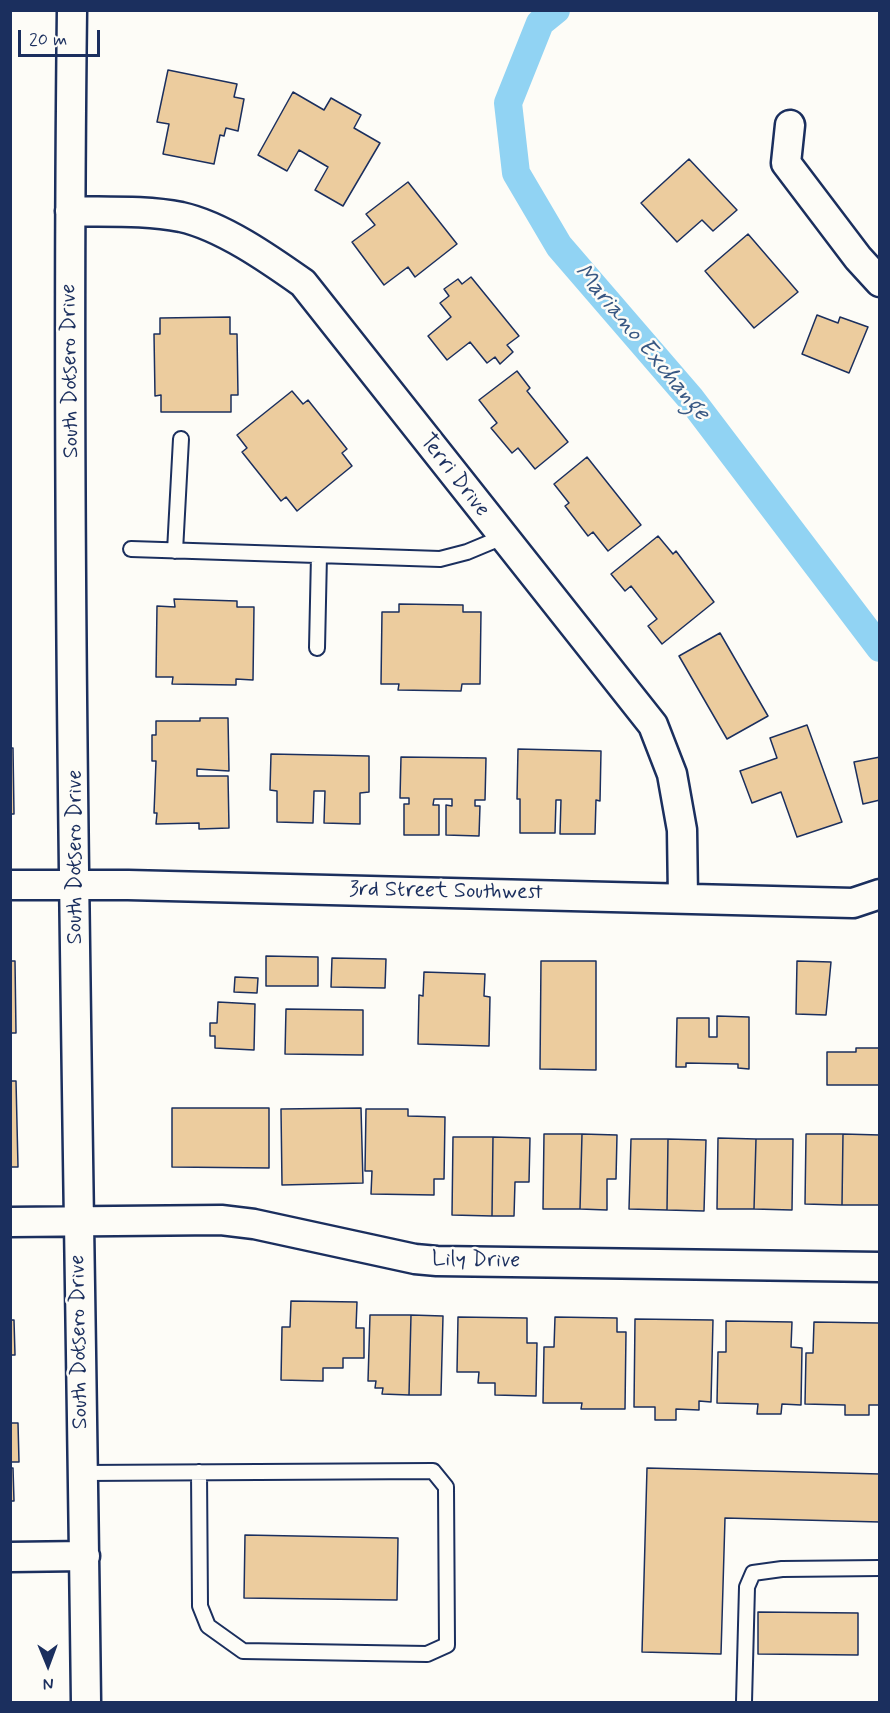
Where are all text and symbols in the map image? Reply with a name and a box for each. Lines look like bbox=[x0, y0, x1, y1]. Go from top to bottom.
scale bar bbox=[21, 18, 104, 56]
text: 20 m bbox=[29, 28, 67, 52]
water label: Mariano Exchange bbox=[567, 259, 715, 427]
street label: South Dotsero Drive bbox=[56, 283, 86, 459]
street label: Terri Drive bbox=[413, 429, 495, 523]
street label: South Dotsero Drive bbox=[63, 770, 89, 944]
street label: 3rd Street Southwest bbox=[349, 877, 543, 907]
street label: Lily Drive bbox=[432, 1247, 520, 1275]
street label: South Dotsero Drive bbox=[65, 1254, 95, 1430]
north arrow bbox=[18, 1635, 78, 1695]
text: N bbox=[43, 1673, 54, 1694]

